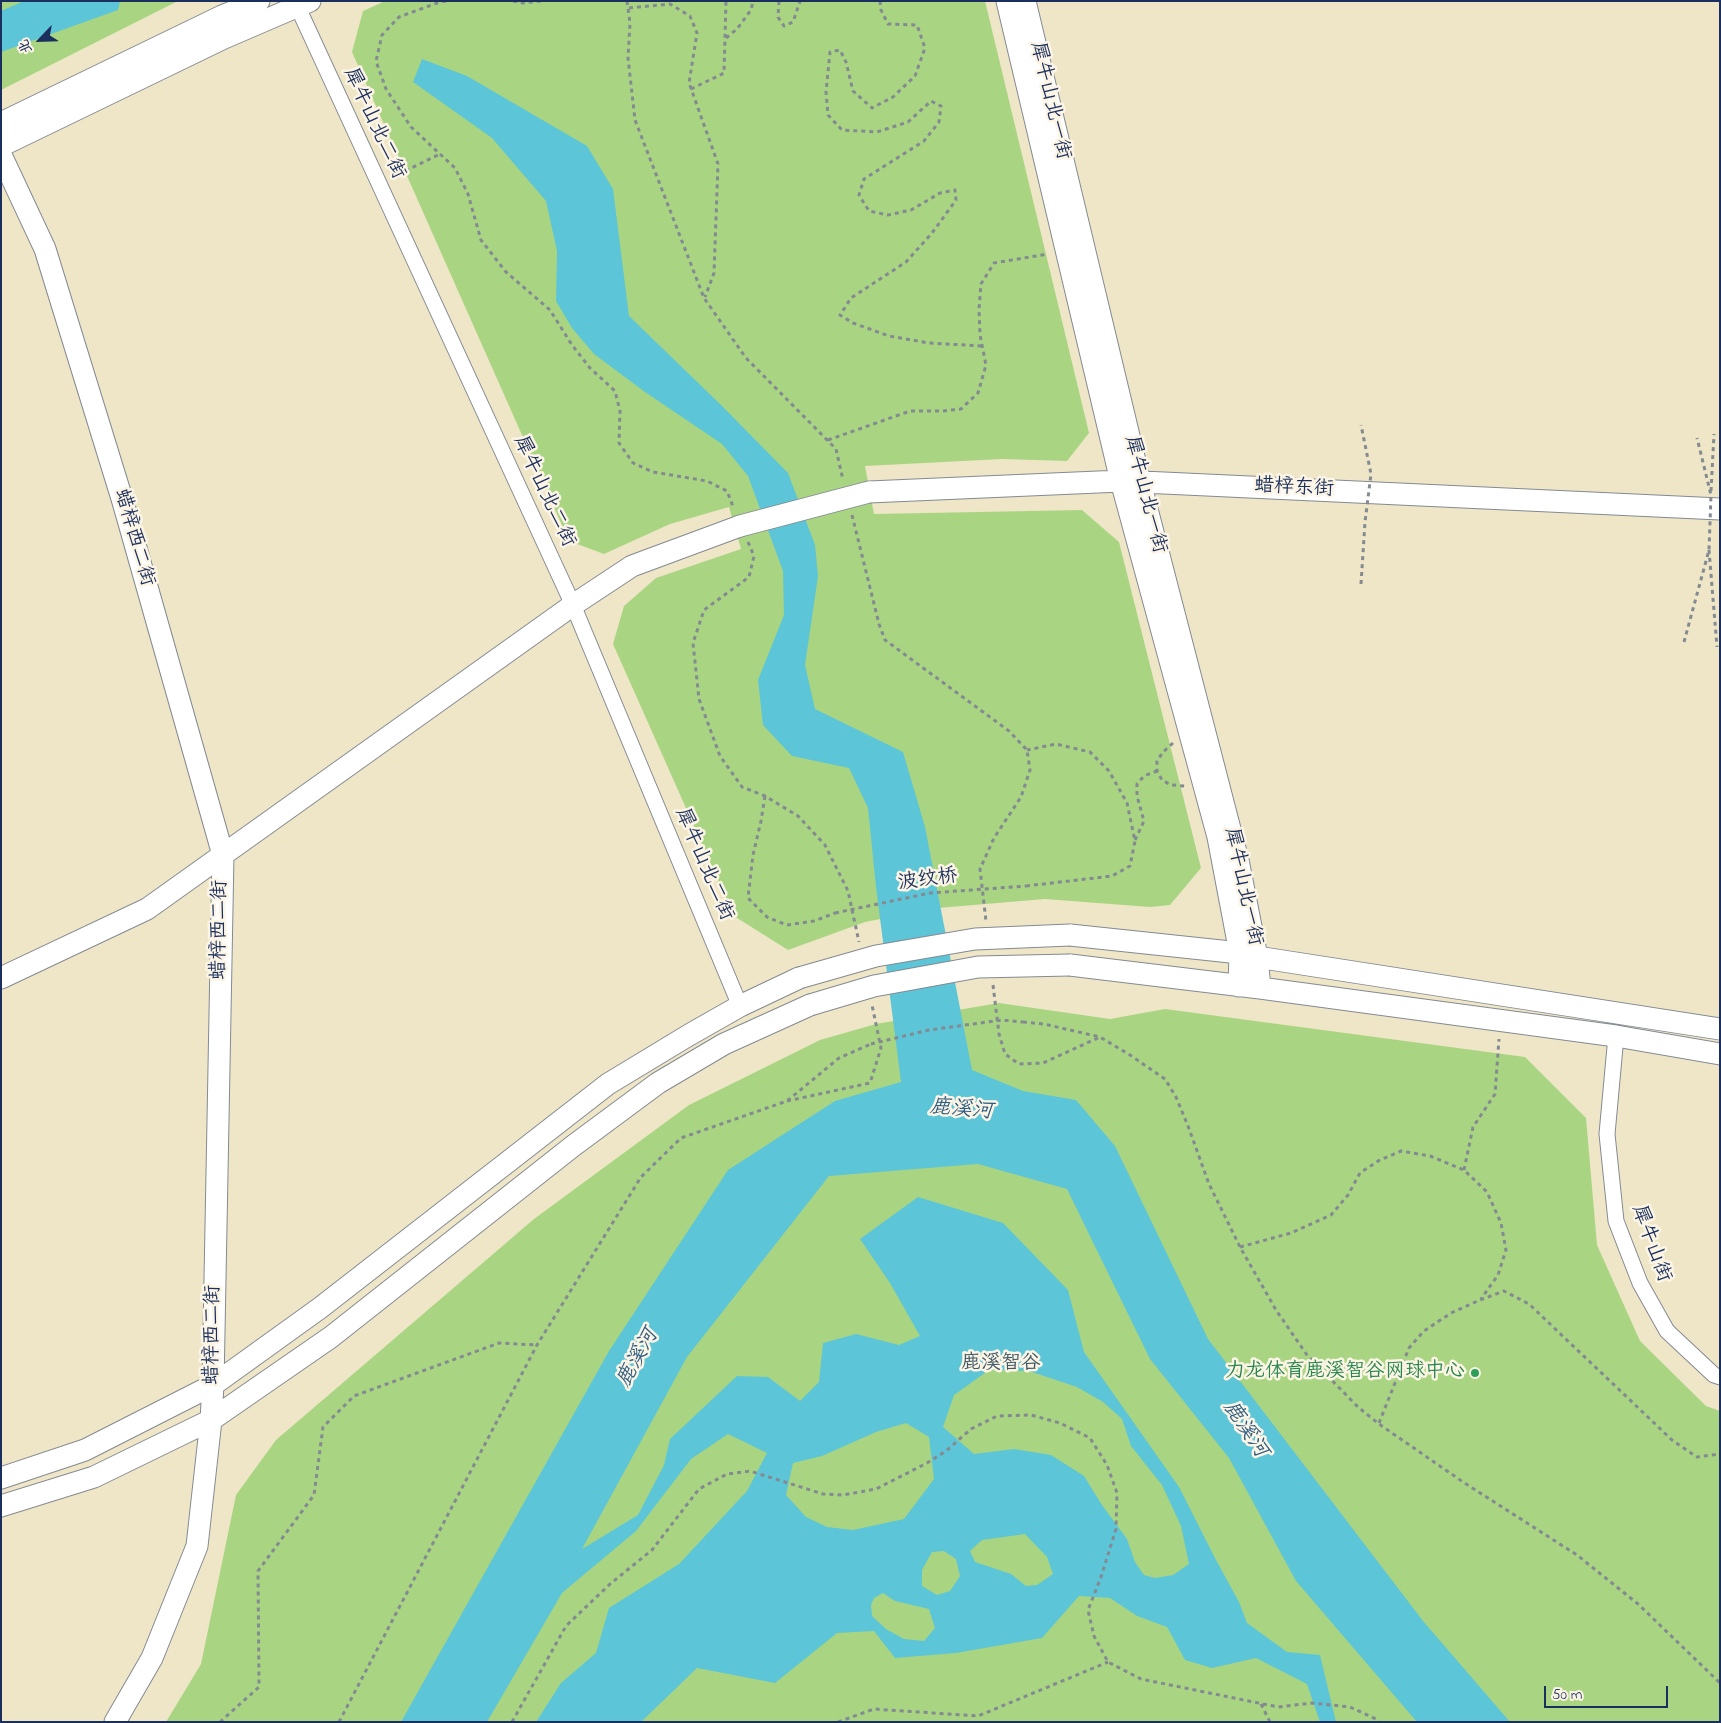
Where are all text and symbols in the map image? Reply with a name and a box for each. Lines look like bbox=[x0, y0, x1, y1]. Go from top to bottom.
north arrow bbox=[15, 15, 65, 65]
text: 北 bbox=[13, 36, 38, 57]
street label: 犀牛山北一街 bbox=[1024, 40, 1074, 162]
street label: 犀牛山北二街 bbox=[337, 65, 409, 183]
street label: 犀牛山北二街 bbox=[507, 433, 579, 551]
street label: 犀牛山北一街 bbox=[1118, 434, 1170, 556]
street label: 蜡梓东街 bbox=[1253, 475, 1335, 503]
street label: 蜡梓西二街 bbox=[108, 487, 158, 589]
street label: 犀牛山北二街 bbox=[669, 805, 737, 925]
street label: 犀牛山北一街 bbox=[1218, 826, 1266, 948]
street label: 波纹桥 bbox=[897, 865, 959, 897]
street label: 蜡梓西二街 bbox=[208, 880, 234, 980]
water label: 鹿溪河 bbox=[929, 1096, 993, 1126]
street label: 犀牛山街 bbox=[1625, 1202, 1675, 1286]
street label: 蜡梓西二街 bbox=[201, 1285, 227, 1385]
water label: 鹿溪河 bbox=[613, 1325, 665, 1393]
park label: 鹿溪智谷 bbox=[961, 1353, 1041, 1377]
place label: 力龙体育鹿溪智谷网球中心 bbox=[1225, 1361, 1465, 1385]
marker: 力龙体育鹿溪智谷网球中心 bbox=[1469, 1367, 1481, 1379]
water label: 鹿溪河 bbox=[1216, 1397, 1272, 1463]
scale bar bbox=[1546, 1676, 1670, 1708]
text: 50 m bbox=[1552, 1684, 1582, 1706]

